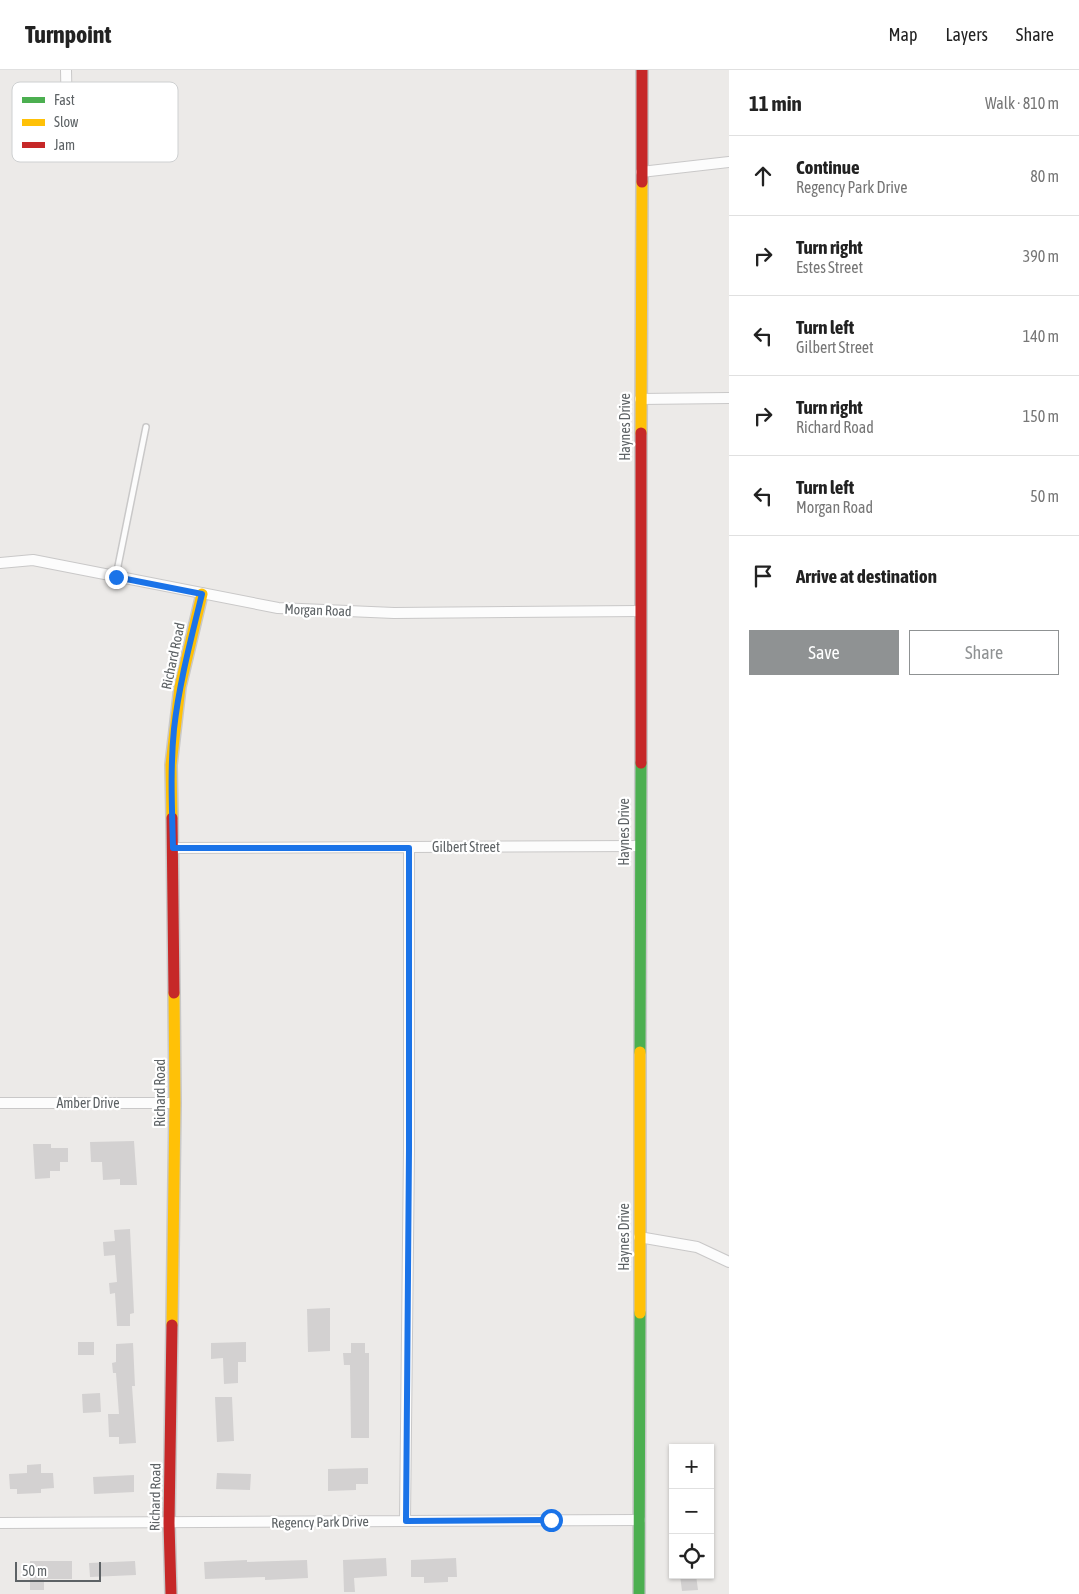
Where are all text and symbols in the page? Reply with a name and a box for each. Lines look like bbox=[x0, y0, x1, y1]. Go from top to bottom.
text: Turnpoint bbox=[25, 21, 111, 48]
text: Map bbox=[888, 24, 917, 45]
text: Layers bbox=[945, 24, 988, 45]
text: Share bbox=[1016, 24, 1054, 45]
legend bbox=[12, 82, 178, 162]
text: 11 min bbox=[749, 91, 802, 115]
text: Fast bbox=[54, 92, 75, 108]
text: Walk · 810 m bbox=[985, 94, 1059, 112]
text: Slow bbox=[54, 114, 79, 130]
text: Jam bbox=[54, 137, 75, 153]
text: Continue bbox=[796, 156, 860, 178]
icon: ahead bbox=[749, 162, 777, 190]
text: 80 m bbox=[1030, 167, 1059, 185]
text: Regency Park Drive bbox=[796, 178, 908, 196]
text: Turn right bbox=[796, 236, 863, 258]
icon: right bbox=[749, 242, 777, 270]
text: 390 m bbox=[1023, 247, 1059, 265]
text: Estes Street bbox=[796, 258, 863, 276]
text: Turn left bbox=[796, 316, 854, 338]
icon: left bbox=[749, 322, 777, 350]
text: 140 m bbox=[1023, 327, 1059, 345]
text: Gilbert Street bbox=[796, 338, 874, 356]
street label: Haynes Drive bbox=[617, 393, 633, 461]
text: Turn right bbox=[796, 396, 863, 418]
icon: right bbox=[749, 402, 777, 430]
text: 150 m bbox=[1023, 407, 1059, 425]
text: Richard Road bbox=[796, 418, 874, 436]
text: Turn left bbox=[796, 476, 854, 498]
icon: left bbox=[749, 482, 777, 510]
text: 50 m bbox=[1030, 487, 1059, 505]
text: Morgan Road bbox=[796, 498, 873, 516]
icon: arrive bbox=[749, 562, 777, 590]
text: Arrive at destination bbox=[796, 565, 937, 587]
route end bbox=[105, 566, 128, 589]
street label: Morgan Road bbox=[284, 601, 352, 619]
street label: Richard Road bbox=[158, 621, 188, 691]
button: Save bbox=[749, 630, 899, 675]
button: Share bbox=[909, 630, 1059, 675]
street label: Haynes Drive bbox=[616, 798, 632, 866]
street label: Gilbert Street bbox=[432, 839, 500, 855]
street label: Richard Road bbox=[152, 1059, 168, 1127]
street label: Amber Drive bbox=[56, 1095, 120, 1111]
street label: Haynes Drive bbox=[616, 1203, 632, 1271]
map controls bbox=[669, 1444, 714, 1579]
button: + bbox=[669, 1444, 714, 1489]
street label: Richard Road bbox=[146, 1463, 164, 1531]
button: − bbox=[669, 1489, 714, 1534]
route start bbox=[540, 1509, 563, 1532]
street label: Regency Park Drive bbox=[271, 1513, 369, 1531]
button: locate bbox=[669, 1534, 714, 1579]
scale bar bbox=[15, 1559, 101, 1582]
text: 50 m bbox=[22, 1563, 47, 1579]

